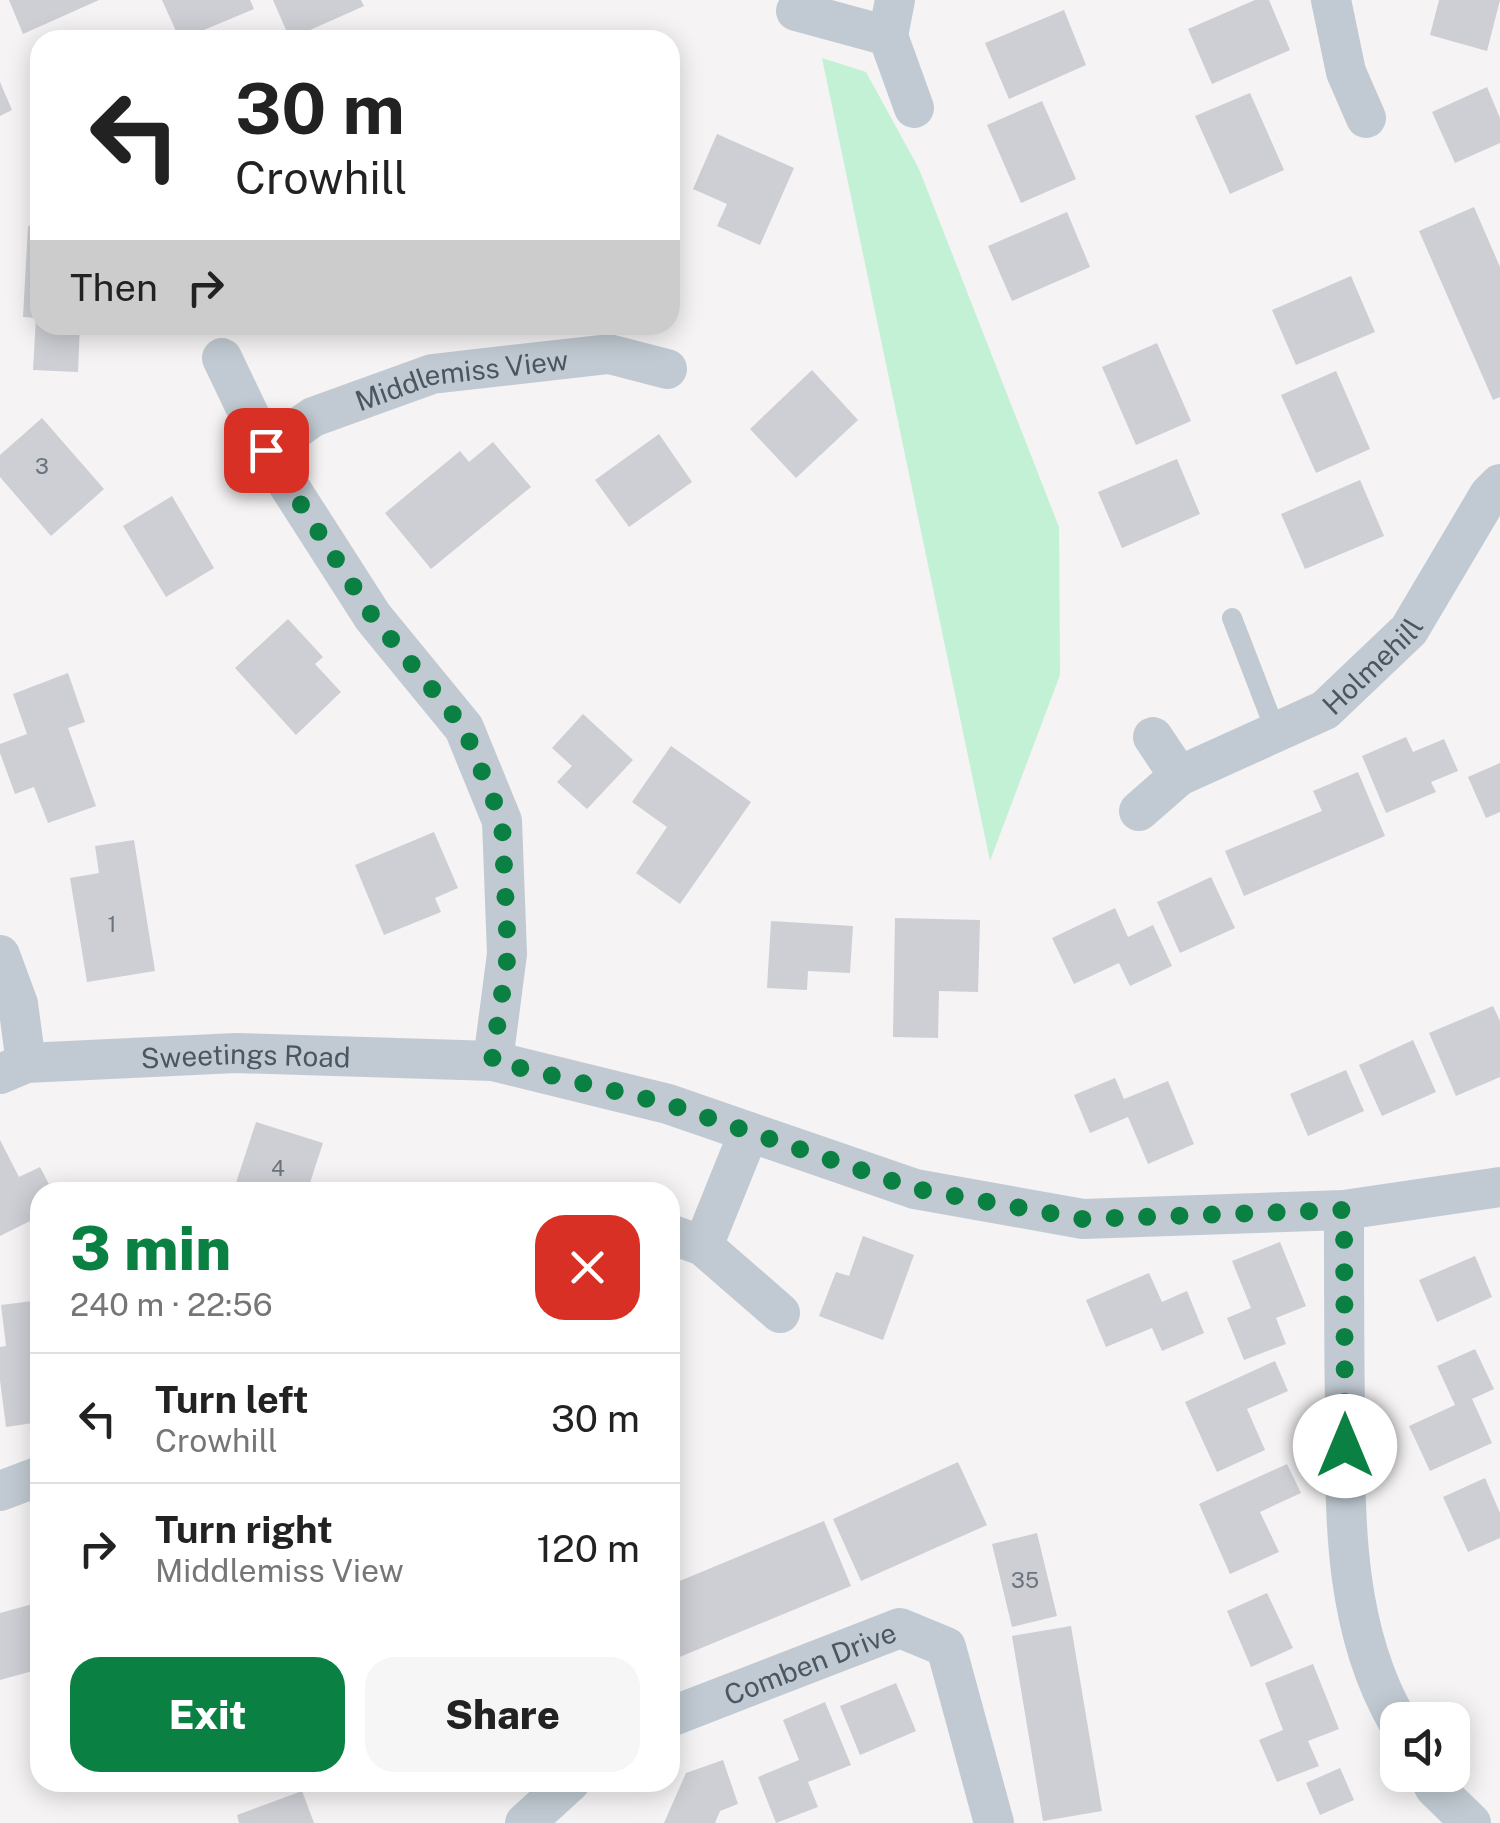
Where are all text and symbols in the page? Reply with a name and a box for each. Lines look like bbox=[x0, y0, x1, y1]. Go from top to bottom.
text: 30 m bbox=[235, 67, 405, 150]
icon: left bbox=[70, 70, 200, 200]
text: Crowhill bbox=[235, 151, 407, 204]
icon: right bbox=[178, 260, 233, 315]
text: Then bbox=[70, 265, 158, 310]
street label: Middlemiss View bbox=[350, 342, 570, 417]
pin bbox=[224, 408, 309, 493]
icon: arrive bbox=[239, 423, 294, 478]
house number: 3 bbox=[35, 453, 49, 479]
street label: Holmehill bbox=[1315, 612, 1429, 721]
house number: 1 bbox=[108, 911, 116, 937]
street label: Sweetings Road bbox=[140, 1036, 351, 1074]
house number: 4 bbox=[271, 1155, 285, 1181]
text: 3 min bbox=[70, 1213, 231, 1284]
button: close bbox=[535, 1215, 640, 1320]
text: 240 m · 22:56 bbox=[70, 1286, 273, 1323]
text: Turn left bbox=[155, 1377, 309, 1422]
icon: left bbox=[70, 1391, 125, 1446]
position arrow bbox=[1293, 1394, 1397, 1498]
text: 30 m bbox=[551, 1396, 640, 1441]
text: Crowhill bbox=[155, 1422, 278, 1459]
text: Turn right bbox=[155, 1507, 333, 1552]
icon: right bbox=[70, 1521, 125, 1576]
text: 120 m bbox=[537, 1526, 640, 1571]
text: Middlemiss View bbox=[155, 1552, 404, 1589]
house number: 35 bbox=[1011, 1567, 1039, 1593]
street label: Comben Drive bbox=[719, 1615, 901, 1711]
button: Exit bbox=[70, 1657, 345, 1772]
button: Share bbox=[365, 1657, 640, 1772]
map controls bbox=[1380, 1702, 1470, 1792]
button: sound bbox=[1380, 1702, 1470, 1792]

